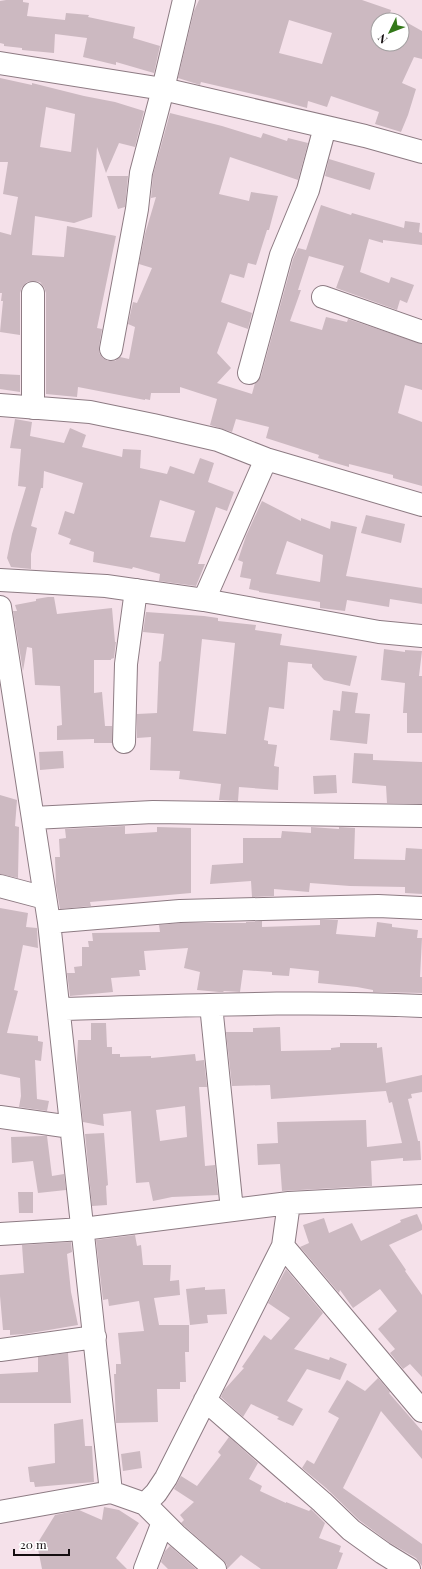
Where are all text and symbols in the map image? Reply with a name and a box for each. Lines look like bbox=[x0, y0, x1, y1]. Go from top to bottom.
north arrow bbox=[370, 12, 410, 52]
text: N bbox=[374, 31, 391, 47]
scale bar bbox=[14, 1531, 69, 1557]
text: 20 m bbox=[20, 1536, 47, 1552]

